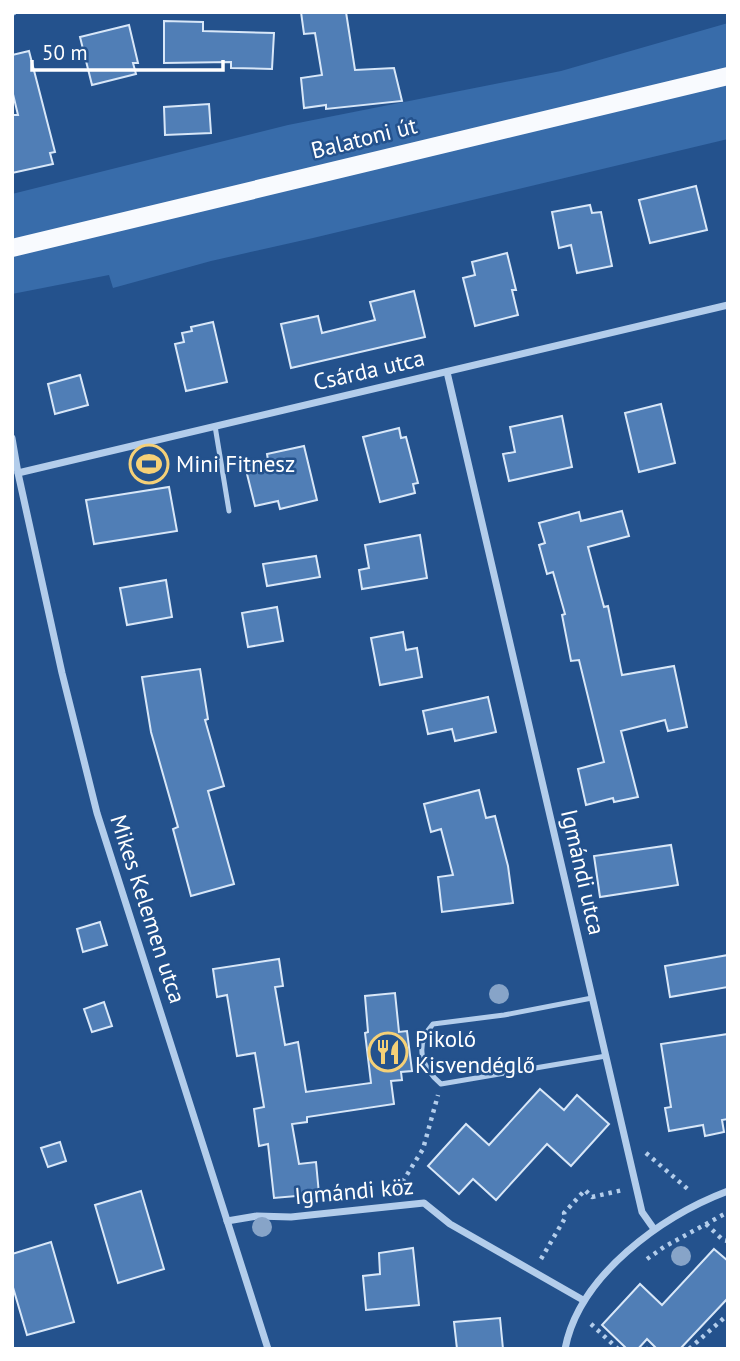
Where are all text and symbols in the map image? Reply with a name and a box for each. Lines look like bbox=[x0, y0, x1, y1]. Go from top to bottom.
scale bar bbox=[32, 28, 222, 72]
text: 50 m bbox=[42, 39, 88, 66]
street label: Balatoni út bbox=[308, 110, 420, 165]
street label: Csárda utca bbox=[310, 343, 427, 396]
sports icon: Mini Fitnesz bbox=[128, 443, 170, 485]
place label: Mini Fitnesz bbox=[176, 449, 295, 478]
street label: Igmándi utca bbox=[555, 806, 612, 938]
street label: Mikes Kelemen utca bbox=[104, 811, 193, 1007]
place label: Pikoló Kisvendéglő bbox=[415, 1024, 535, 1079]
restaurant icon: Pikoló Kisvendéglő bbox=[367, 1031, 409, 1073]
street label: Igmándi köz bbox=[293, 1171, 415, 1210]

